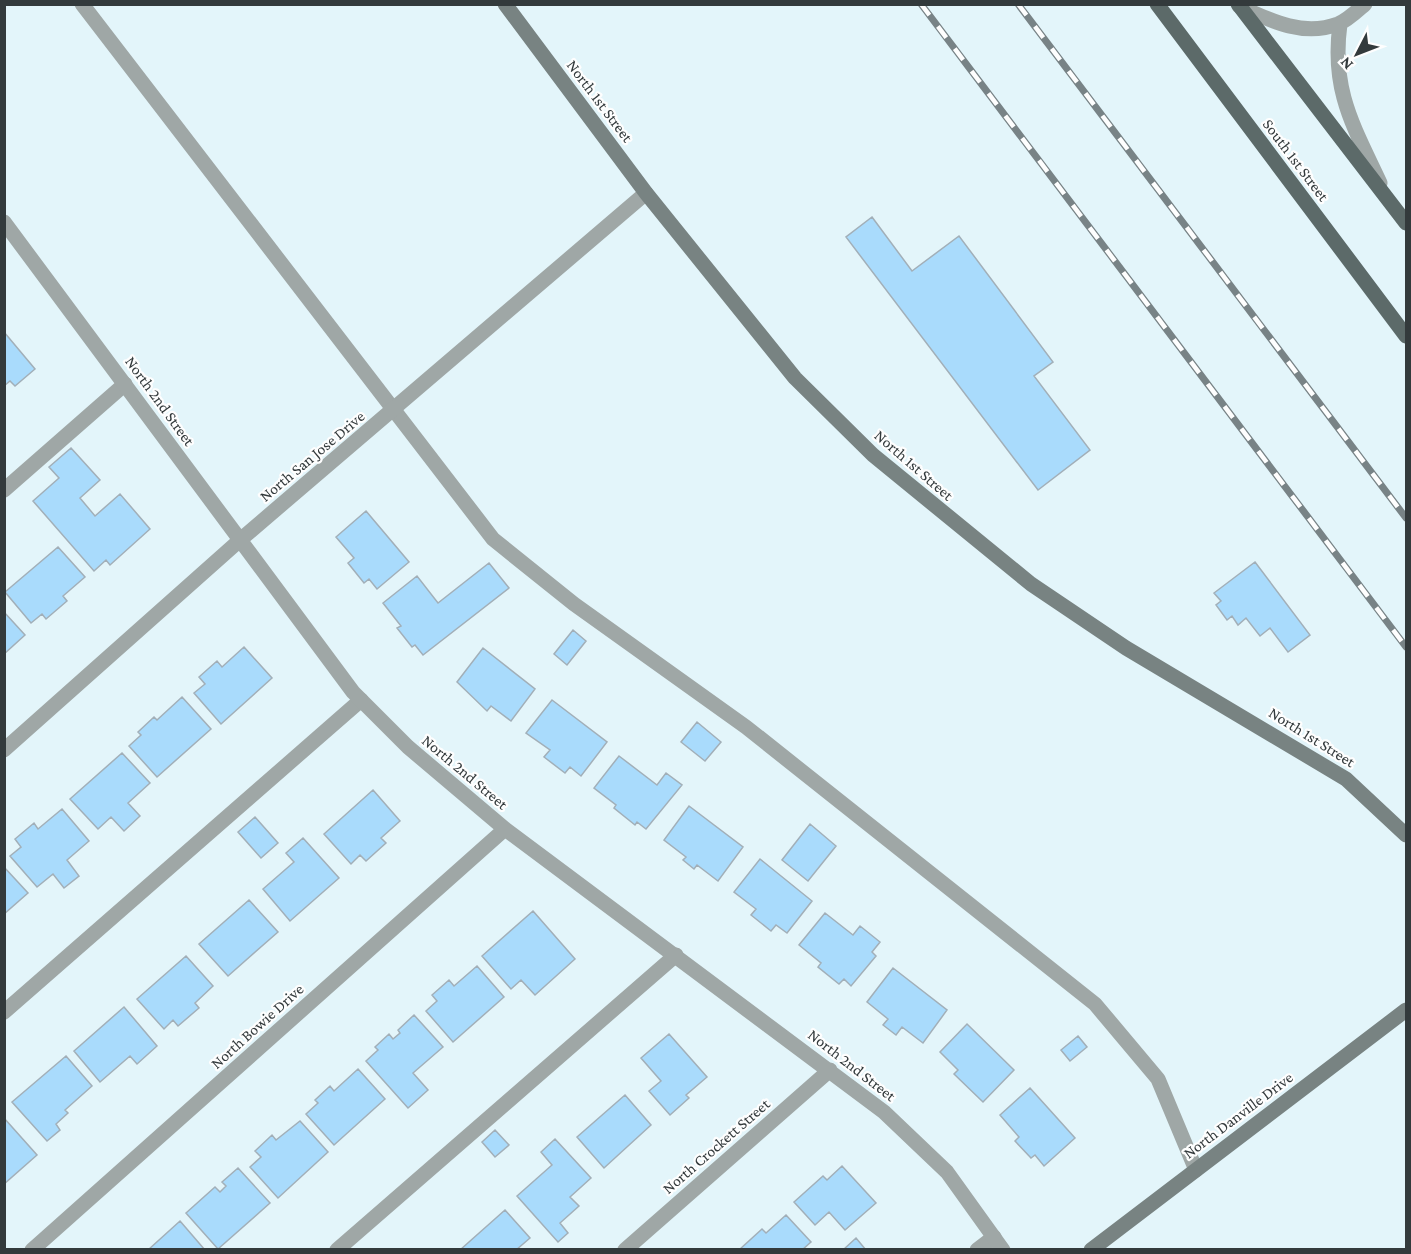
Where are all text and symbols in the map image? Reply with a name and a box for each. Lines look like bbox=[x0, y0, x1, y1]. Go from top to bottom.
north arrow bbox=[1327, 24, 1387, 84]
text: N bbox=[1336, 54, 1356, 73]
street label: North 1st Street bbox=[564, 57, 637, 146]
street label: South 1st Street bbox=[1260, 116, 1333, 205]
street label: North 2nd Street bbox=[122, 353, 198, 449]
street label: North San Jose Drive bbox=[256, 407, 368, 505]
street label: North 1st Street bbox=[871, 426, 957, 504]
street label: North 1st Street bbox=[1266, 704, 1359, 771]
street label: North 2nd Street bbox=[419, 731, 512, 813]
street label: North Bowie Drive bbox=[207, 980, 307, 1072]
street label: North 2nd Street bbox=[805, 1026, 900, 1105]
street label: North Danville Drive bbox=[1180, 1068, 1296, 1162]
street label: North Crockett Street bbox=[659, 1095, 773, 1197]

